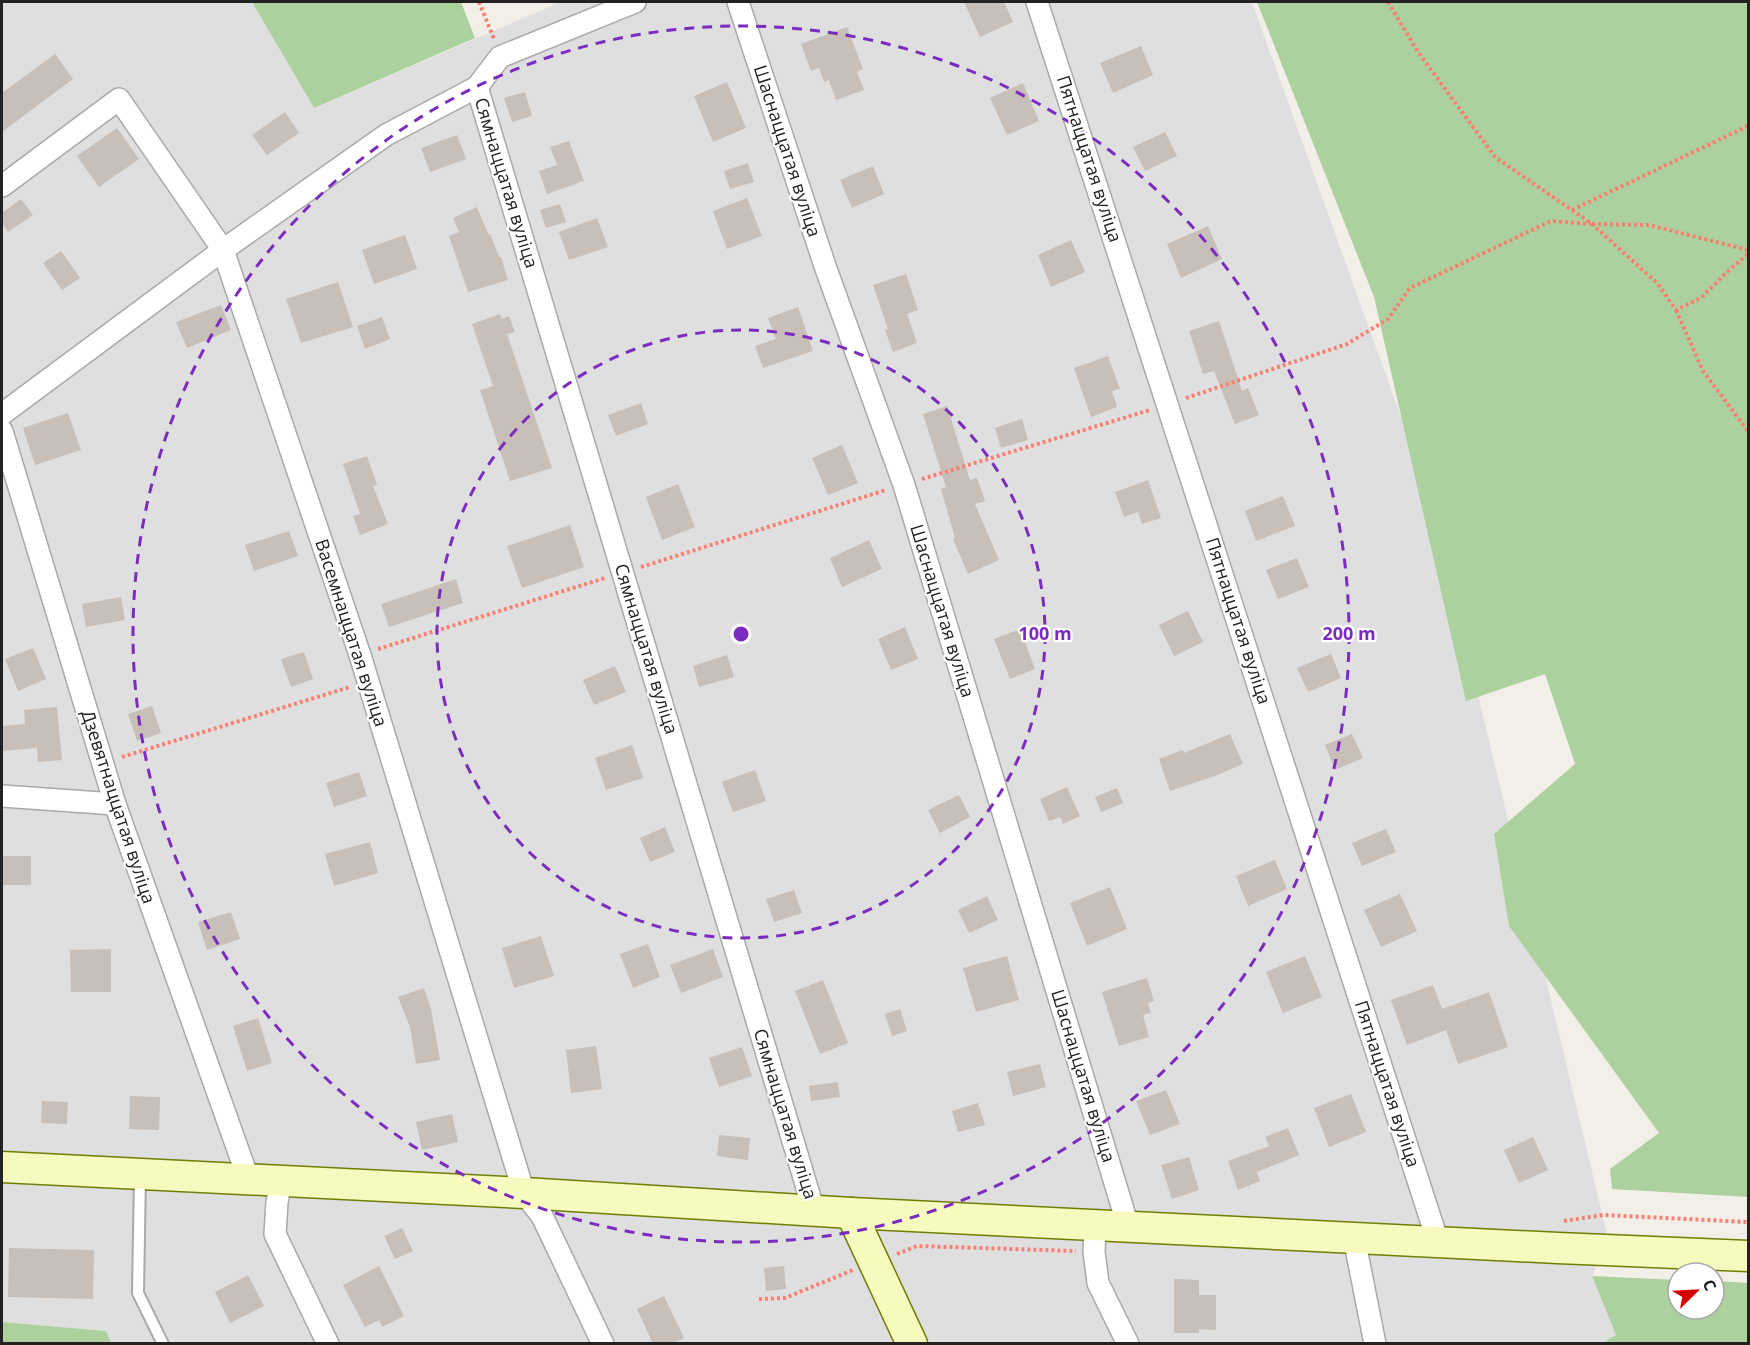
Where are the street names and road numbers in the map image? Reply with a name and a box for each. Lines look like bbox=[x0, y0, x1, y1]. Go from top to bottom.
street label: Шаснаццатая вуліца bbox=[749, 62, 827, 240]
street label: Пятнаццатая вуліца bbox=[1052, 72, 1128, 245]
street label: Сямнаццатая вуліца bbox=[470, 95, 544, 271]
street label: Шаснаццатая вуліца bbox=[905, 521, 981, 700]
street label: Пятнаццатая вуліца bbox=[1201, 534, 1277, 707]
street label: Васемнаццатая вуліца bbox=[310, 536, 394, 730]
street label: Сямнаццатая вуліца bbox=[610, 561, 684, 737]
street label: Дзевятнаццатая вуліца bbox=[76, 707, 162, 907]
street label: Шаснаццатая вуліца bbox=[1046, 986, 1122, 1165]
street label: Пятнаццатая вуліца bbox=[1350, 997, 1426, 1170]
street label: Сямнаццатая вуліца bbox=[749, 1026, 823, 1202]

